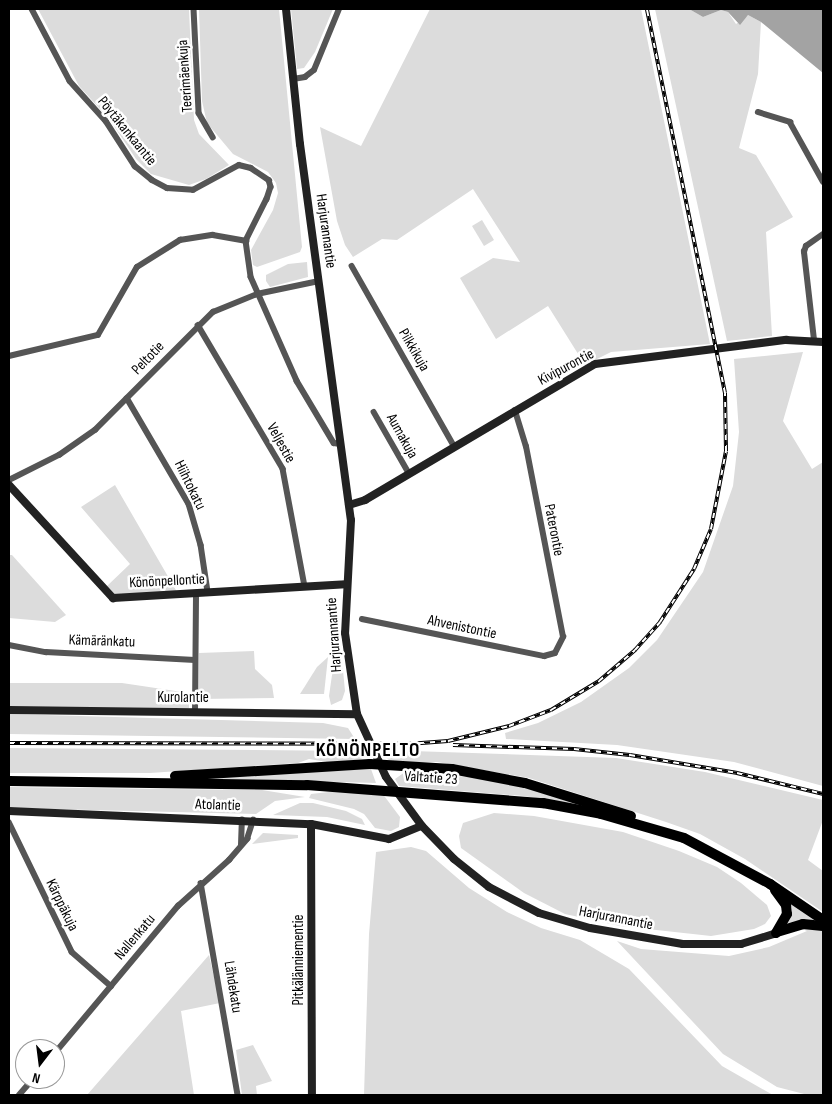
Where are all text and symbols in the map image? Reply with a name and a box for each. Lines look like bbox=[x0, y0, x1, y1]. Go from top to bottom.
street label: Teerimäenkuja bbox=[173, 39, 197, 113]
street label: Pöytäkankaantie bbox=[94, 93, 160, 169]
street label: Harjurannantie bbox=[312, 193, 340, 269]
street label: Pilkkikuja bbox=[395, 325, 433, 375]
street label: Peltotie bbox=[128, 338, 168, 378]
street label: Kivipurontie bbox=[535, 345, 597, 389]
street label: Aumakuja bbox=[382, 410, 422, 462]
street label: Veljestie bbox=[263, 420, 299, 466]
street label: Hiihtokatu bbox=[170, 457, 210, 513]
street label: Paterontie bbox=[540, 502, 568, 558]
street label: Könönpellontie bbox=[129, 570, 205, 592]
street label: Harjurannantie bbox=[322, 597, 346, 673]
street label: Ahvenistontie bbox=[426, 611, 498, 643]
street label: Kämäränkatu bbox=[68, 631, 136, 651]
street label: Kurolantie bbox=[157, 689, 209, 707]
district label: KÖNÖNPELTO bbox=[314, 738, 422, 762]
street label: Valtatie 23 bbox=[404, 767, 458, 789]
street label: Atolantie bbox=[195, 795, 241, 815]
street label: Kärppäkuja bbox=[42, 876, 82, 934]
street label: Harjurannantie bbox=[577, 902, 655, 934]
street label: Nallenkatu bbox=[111, 911, 159, 963]
street label: Pitkälänniementie bbox=[290, 914, 308, 1006]
street label: Lähdekatu bbox=[220, 960, 246, 1014]
north arrow bbox=[15, 1039, 65, 1089]
text: N bbox=[30, 1069, 42, 1087]

